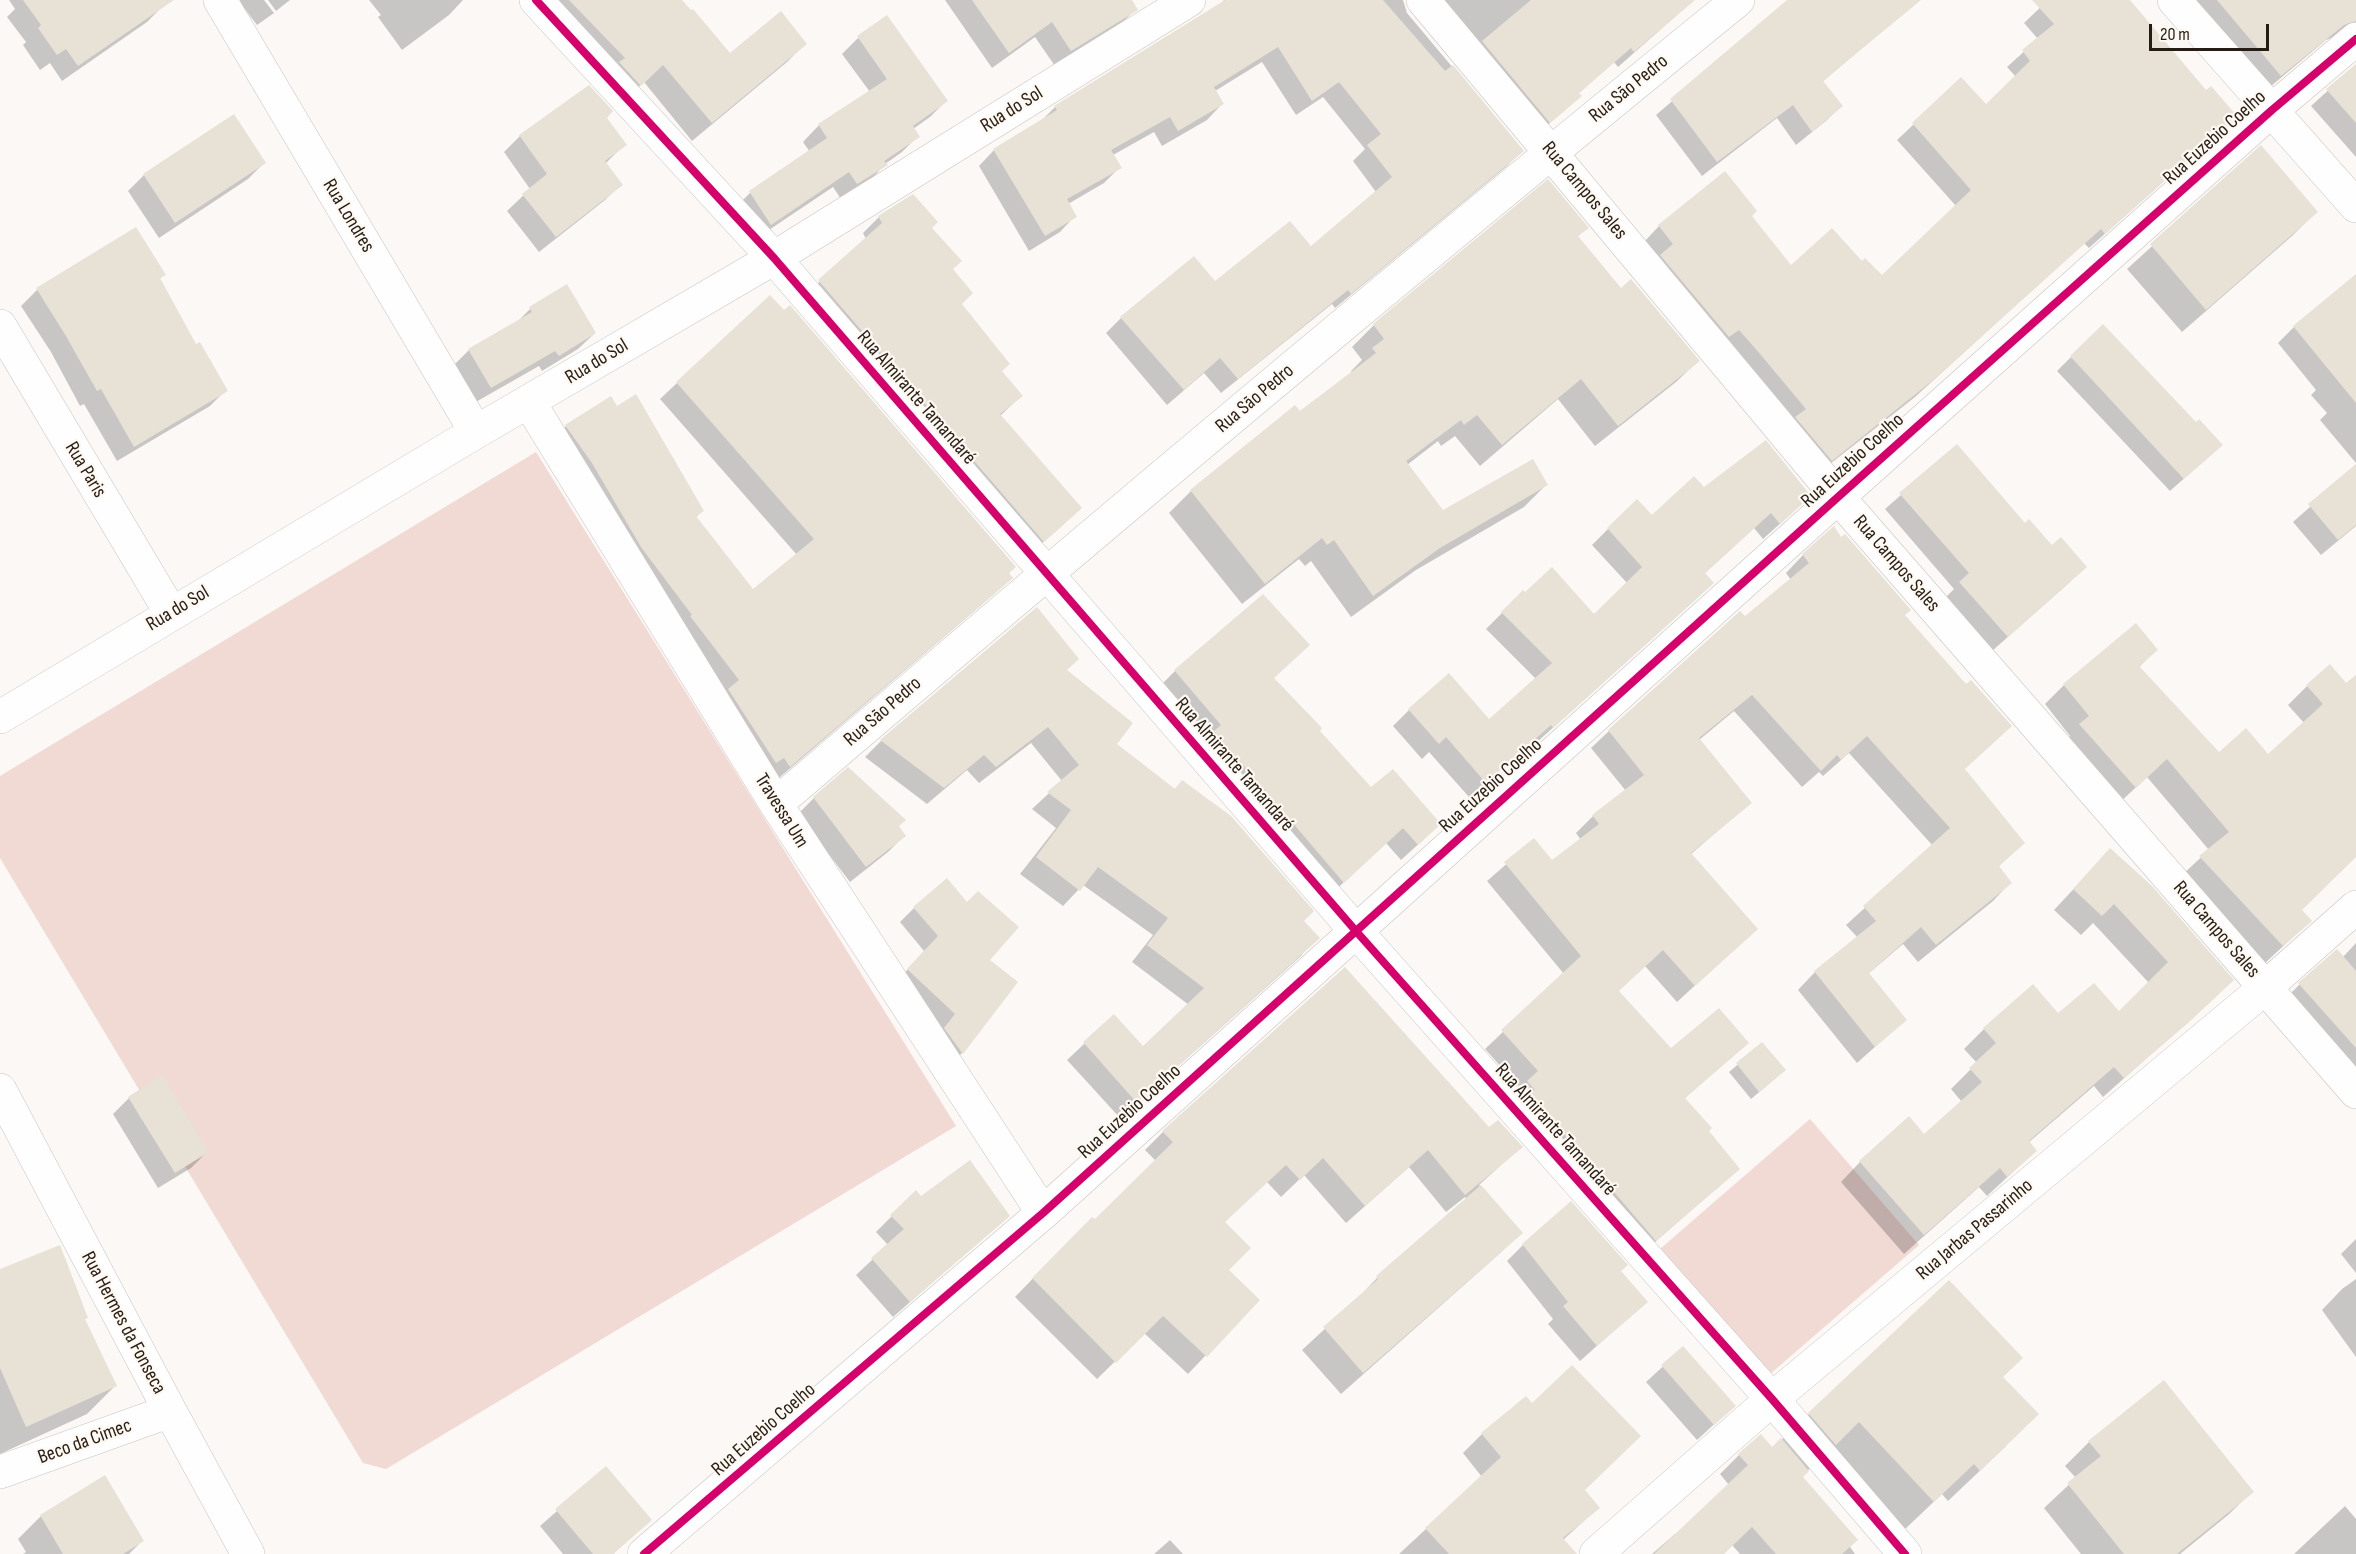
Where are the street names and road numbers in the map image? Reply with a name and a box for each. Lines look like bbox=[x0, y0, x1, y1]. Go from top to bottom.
street label: Rua São Pedro bbox=[1585, 50, 1673, 128]
street label: Rua do Sol bbox=[976, 82, 1048, 138]
street label: Rua Euzebio Coelho bbox=[2159, 86, 2271, 190]
street label: Rua Campos Sales bbox=[1536, 137, 1632, 245]
street label: Rua Londres bbox=[317, 175, 379, 257]
street label: Rua Almirante Tamandaré bbox=[851, 326, 981, 470]
street label: Rua do Sol bbox=[561, 334, 633, 390]
street label: Rua São Pedro bbox=[1211, 359, 1299, 439]
street label: Rua Euzebio Coelho bbox=[1797, 409, 1909, 513]
street label: Rua Paris bbox=[59, 438, 111, 502]
street label: Rua Campos Sales bbox=[1847, 511, 1945, 617]
street label: Rua do Sol bbox=[142, 581, 214, 637]
street label: Rua São Pedro bbox=[839, 672, 927, 752]
street label: Rua Almirante Tamandaré bbox=[1169, 693, 1299, 837]
street label: Rua Euzebio Coelho bbox=[1435, 734, 1547, 838]
street label: Travessa Um bbox=[749, 769, 813, 853]
street label: Rua Campos Sales bbox=[2167, 877, 2265, 983]
street label: Rua Almirante Tamandaré bbox=[1489, 1059, 1621, 1201]
street label: Rua Euzebio Coelho bbox=[1074, 1060, 1186, 1164]
street label: Rua Jarbas Passarinho bbox=[1912, 1174, 2038, 1286]
street label: Rua Hermes da Fonseca bbox=[75, 1248, 171, 1398]
street label: Rua Euzebio Coelho bbox=[707, 1378, 821, 1482]
street label: Beco da Cimec bbox=[35, 1414, 135, 1470]

